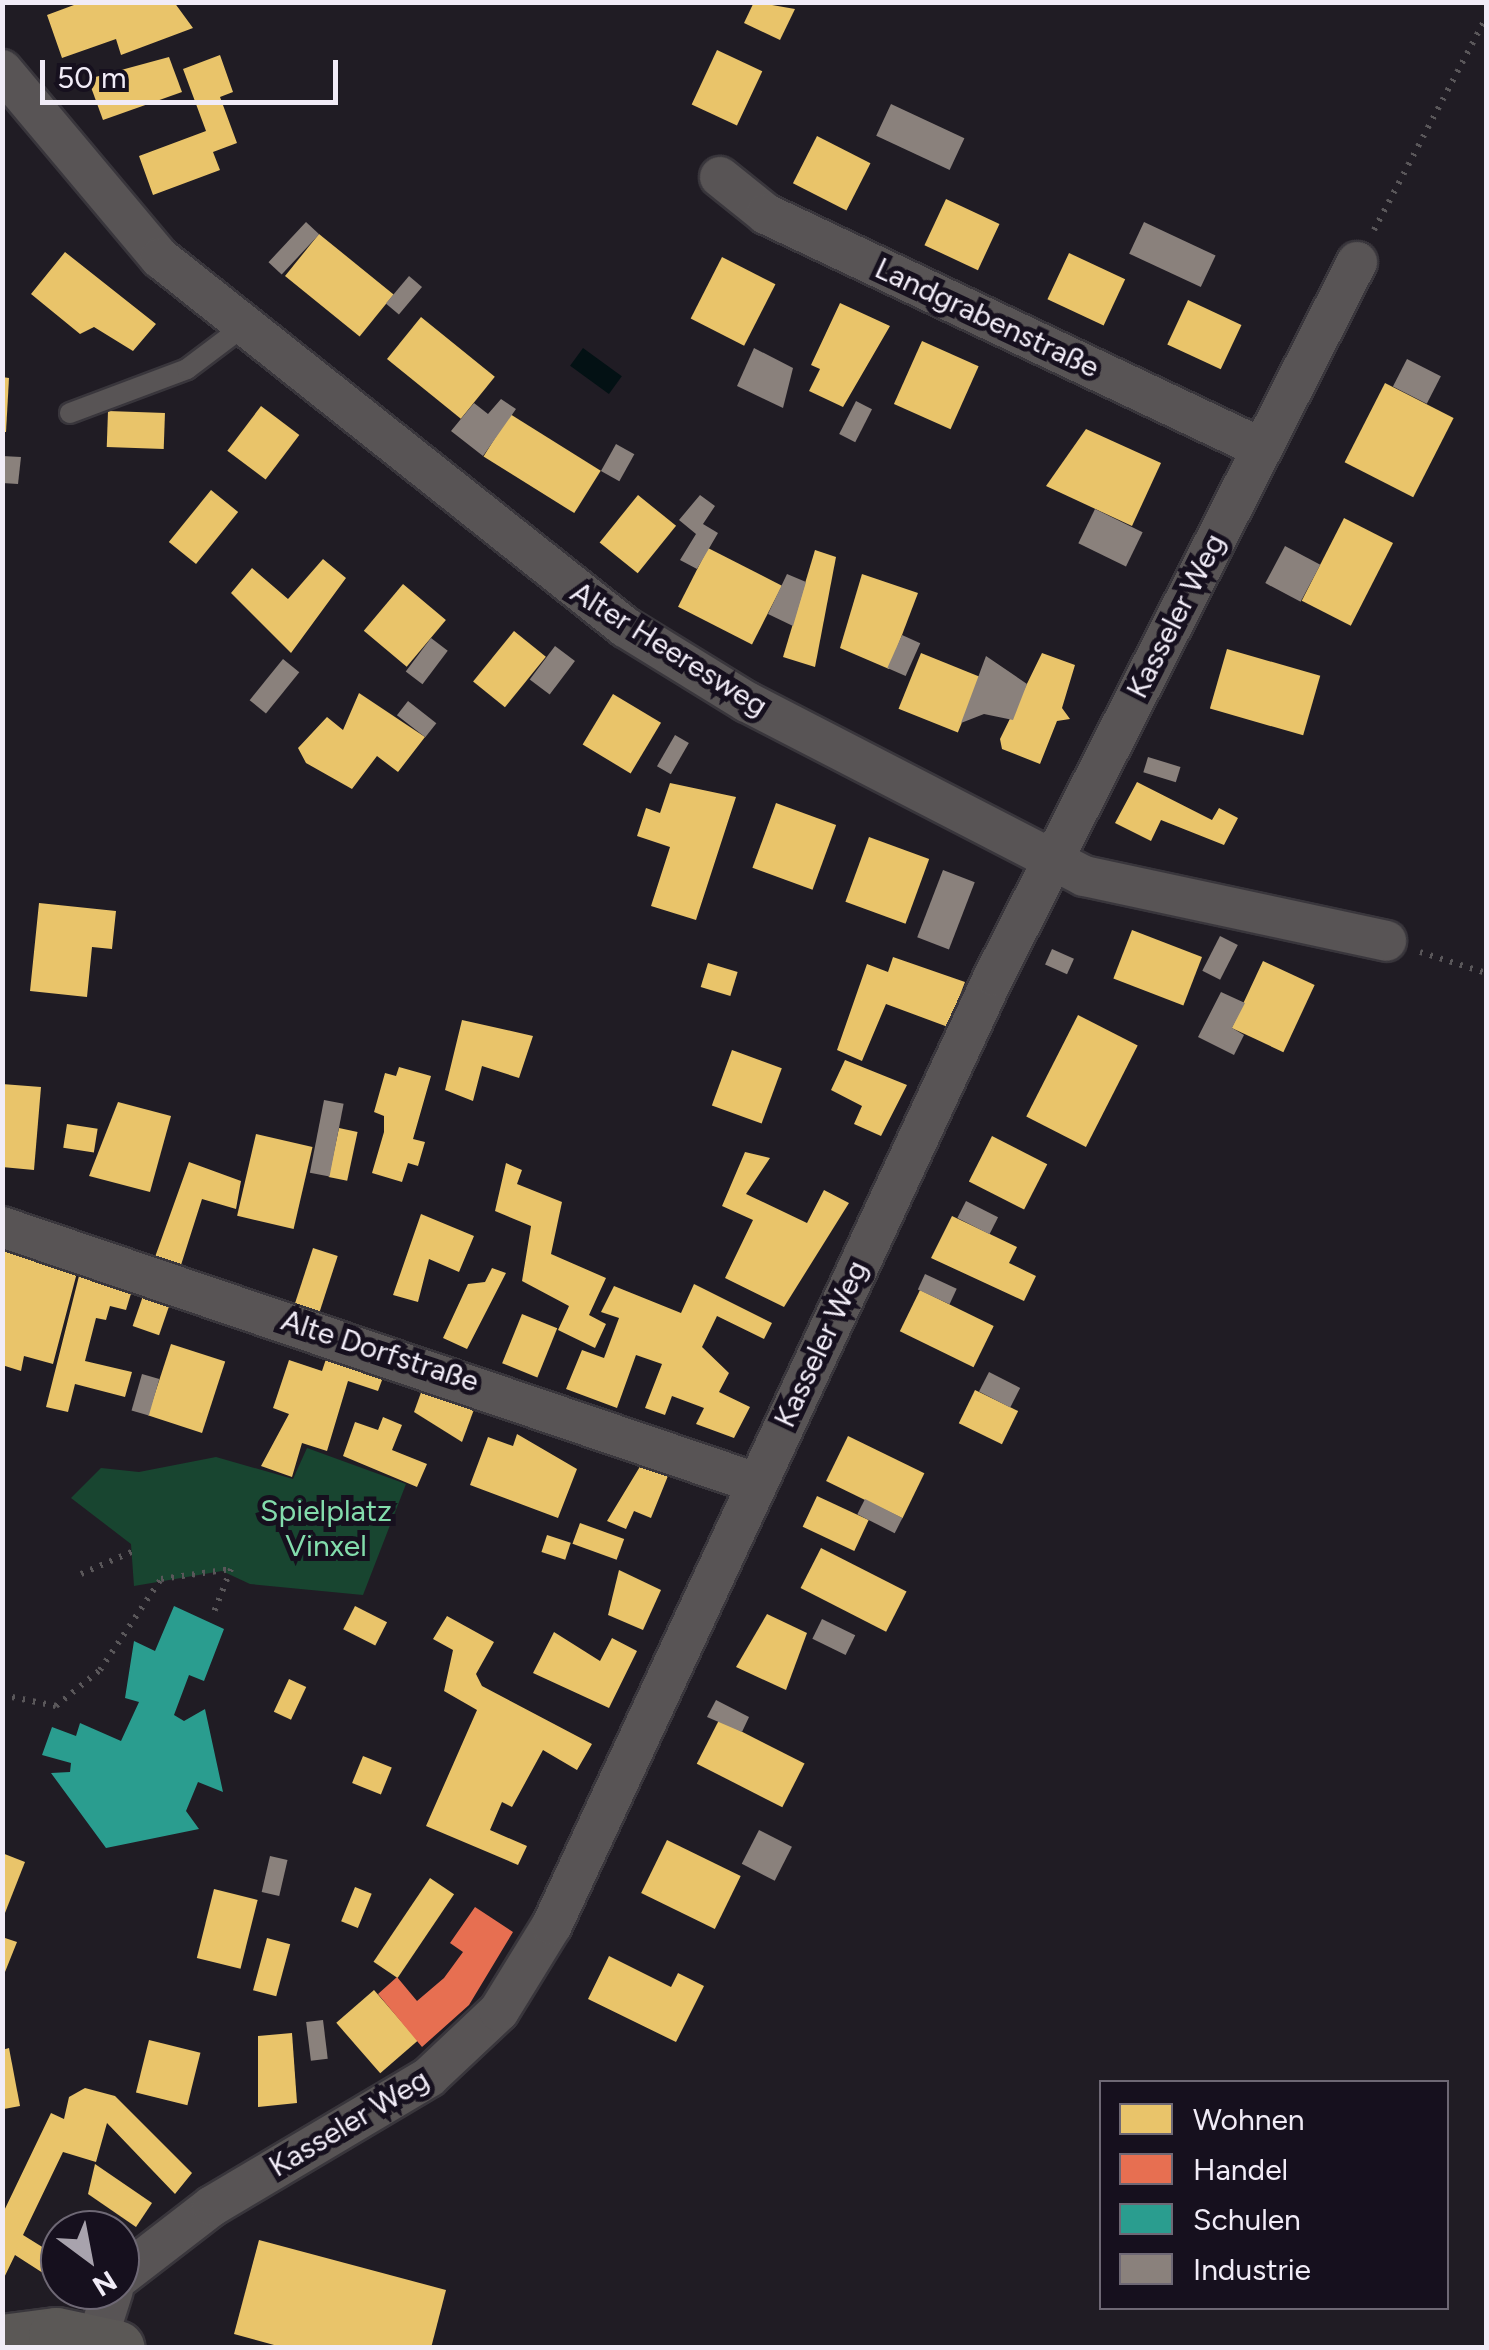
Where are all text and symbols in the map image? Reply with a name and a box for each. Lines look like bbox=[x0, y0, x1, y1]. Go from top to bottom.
scale bar bbox=[45, 40, 342, 102]
text: 50 m bbox=[57, 59, 126, 96]
street label: Landgrabenstraße bbox=[869, 250, 1105, 386]
street label: Kasseler Weg bbox=[1119, 528, 1233, 704]
street label: Alter Heeresweg bbox=[564, 574, 774, 724]
street label: Kasseler Weg bbox=[767, 1255, 875, 1433]
street label: Alte Dorfstraße bbox=[277, 1302, 483, 1400]
park label: Spielplatz Vinxel bbox=[260, 1493, 392, 1564]
street label: Kasseler Weg bbox=[263, 2061, 435, 2185]
legend bbox=[1099, 2080, 1449, 2310]
text: Wohnen bbox=[1193, 2101, 1305, 2138]
text: Handel bbox=[1193, 2151, 1288, 2188]
text: Schulen bbox=[1193, 2201, 1301, 2238]
north arrow bbox=[40, 2210, 140, 2310]
text: Industrie bbox=[1193, 2251, 1311, 2288]
text: N bbox=[87, 2264, 123, 2304]

